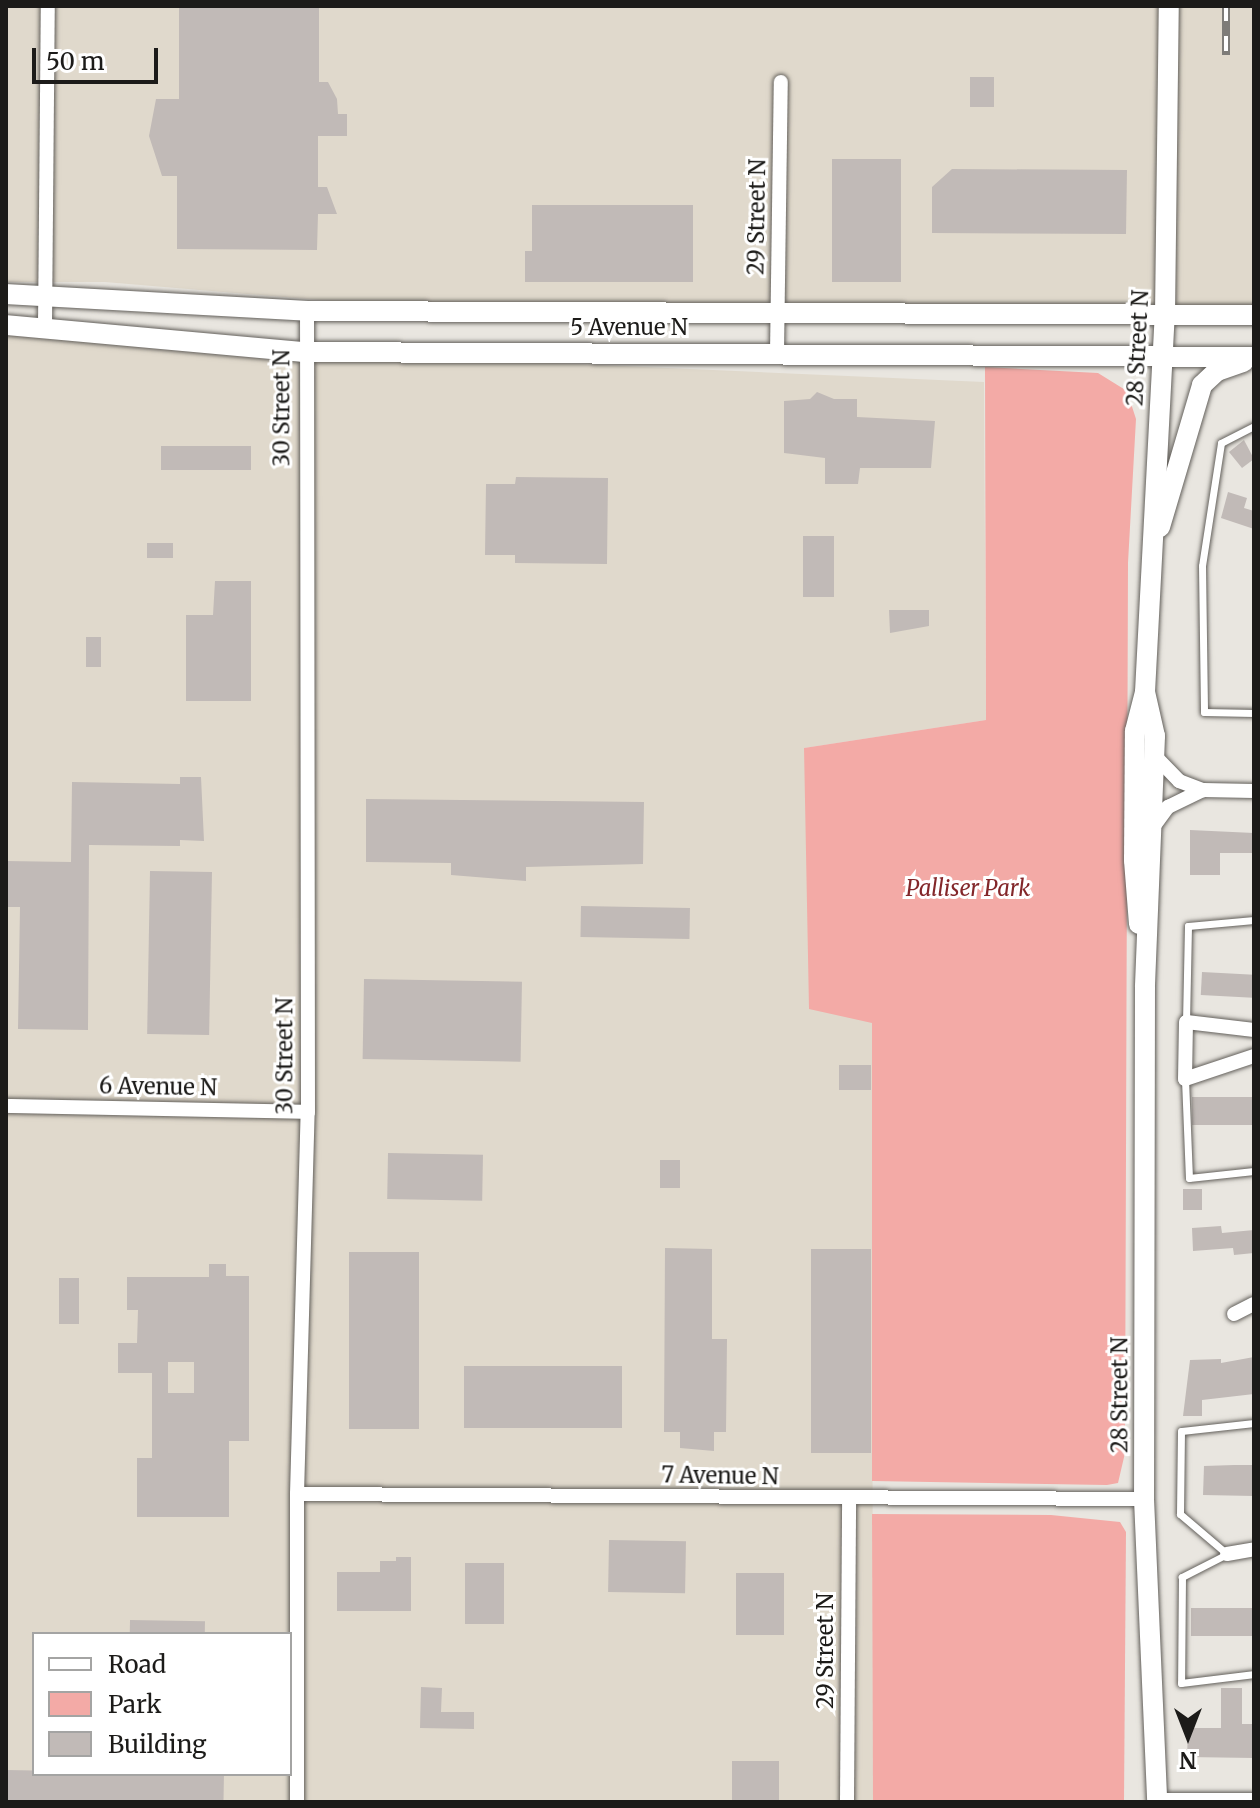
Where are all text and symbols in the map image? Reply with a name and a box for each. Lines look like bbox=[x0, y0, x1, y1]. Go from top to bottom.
scale bar bbox=[36, 32, 162, 82]
text: 50 m bbox=[46, 46, 105, 77]
street label: 29 Street N bbox=[743, 159, 771, 275]
street label: 28 Street N bbox=[1122, 289, 1154, 407]
street label: 5 Avenue N bbox=[570, 315, 688, 341]
street label: 30 Street N bbox=[269, 350, 295, 466]
park label: Palliser Park bbox=[906, 876, 1030, 902]
street label: 30 Street N bbox=[272, 998, 298, 1114]
street label: 6 Avenue N bbox=[99, 1073, 217, 1101]
street label: 28 Street N bbox=[1107, 1337, 1133, 1453]
street label: 7 Avenue N bbox=[661, 1462, 779, 1490]
street label: 29 Street N bbox=[813, 1593, 839, 1709]
legend bbox=[32, 1632, 292, 1776]
text: Road bbox=[108, 1649, 166, 1680]
text: Park bbox=[108, 1689, 161, 1720]
north arrow bbox=[1148, 1696, 1228, 1776]
text: Building bbox=[108, 1729, 207, 1760]
text: N bbox=[1179, 1746, 1197, 1774]

